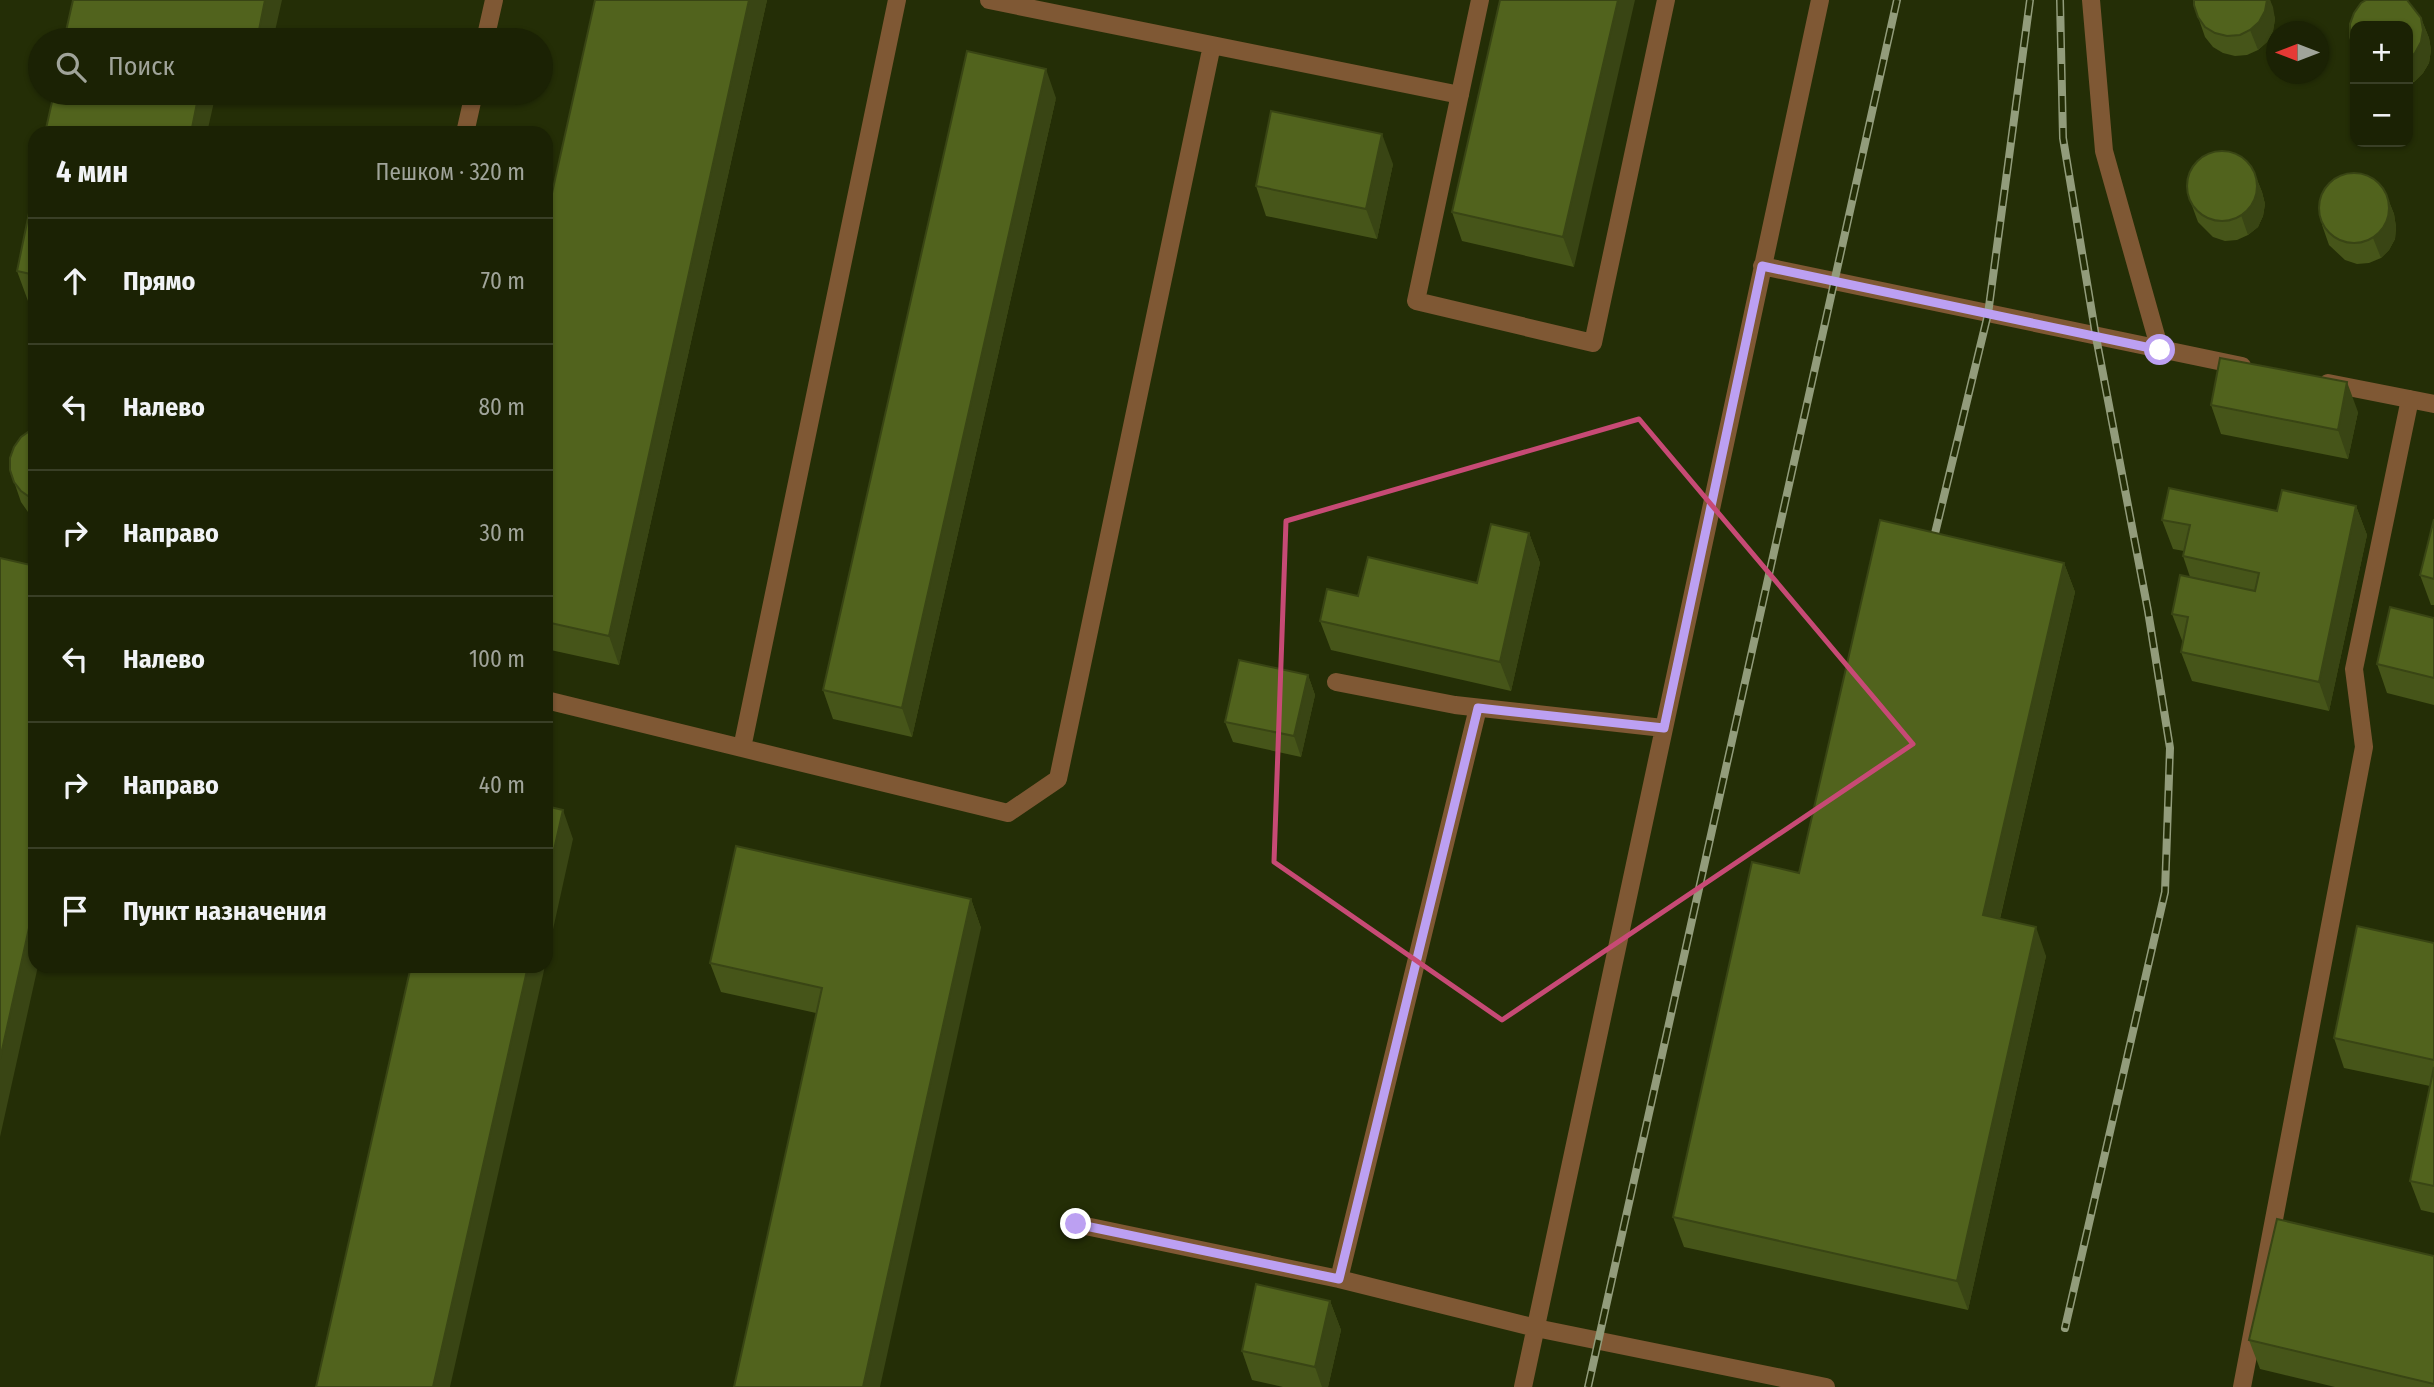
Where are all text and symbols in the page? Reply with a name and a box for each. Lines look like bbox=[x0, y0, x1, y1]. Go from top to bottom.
north arrow bbox=[2266, 21, 2329, 84]
map controls bbox=[2350, 21, 2413, 147]
button: + bbox=[2350, 21, 2413, 84]
search box bbox=[28, 28, 553, 105]
icon: search bbox=[52, 48, 90, 86]
text: Поиск bbox=[108, 51, 175, 82]
button: − bbox=[2350, 84, 2413, 147]
text: 4 мин bbox=[56, 154, 128, 190]
text: Пешком · 320 m bbox=[376, 158, 525, 186]
icon: ahead bbox=[56, 262, 94, 300]
text: Прямо bbox=[123, 266, 195, 297]
text: 70 m bbox=[481, 267, 525, 295]
route start bbox=[2144, 334, 2175, 365]
icon: left bbox=[56, 388, 94, 426]
text: Налево bbox=[123, 392, 205, 423]
text: 80 m bbox=[478, 393, 525, 421]
icon: right bbox=[56, 514, 94, 552]
text: Направо bbox=[123, 518, 219, 549]
text: 30 m bbox=[480, 519, 525, 547]
icon: left bbox=[56, 640, 94, 678]
text: Налево bbox=[123, 644, 205, 675]
text: 100 m bbox=[469, 645, 525, 673]
icon: right bbox=[56, 766, 94, 804]
text: Направо bbox=[123, 770, 219, 801]
text: 40 m bbox=[479, 771, 525, 799]
icon: arrive bbox=[56, 892, 94, 930]
text: Пункт назначения bbox=[123, 896, 327, 927]
route end bbox=[1060, 1208, 1091, 1239]

